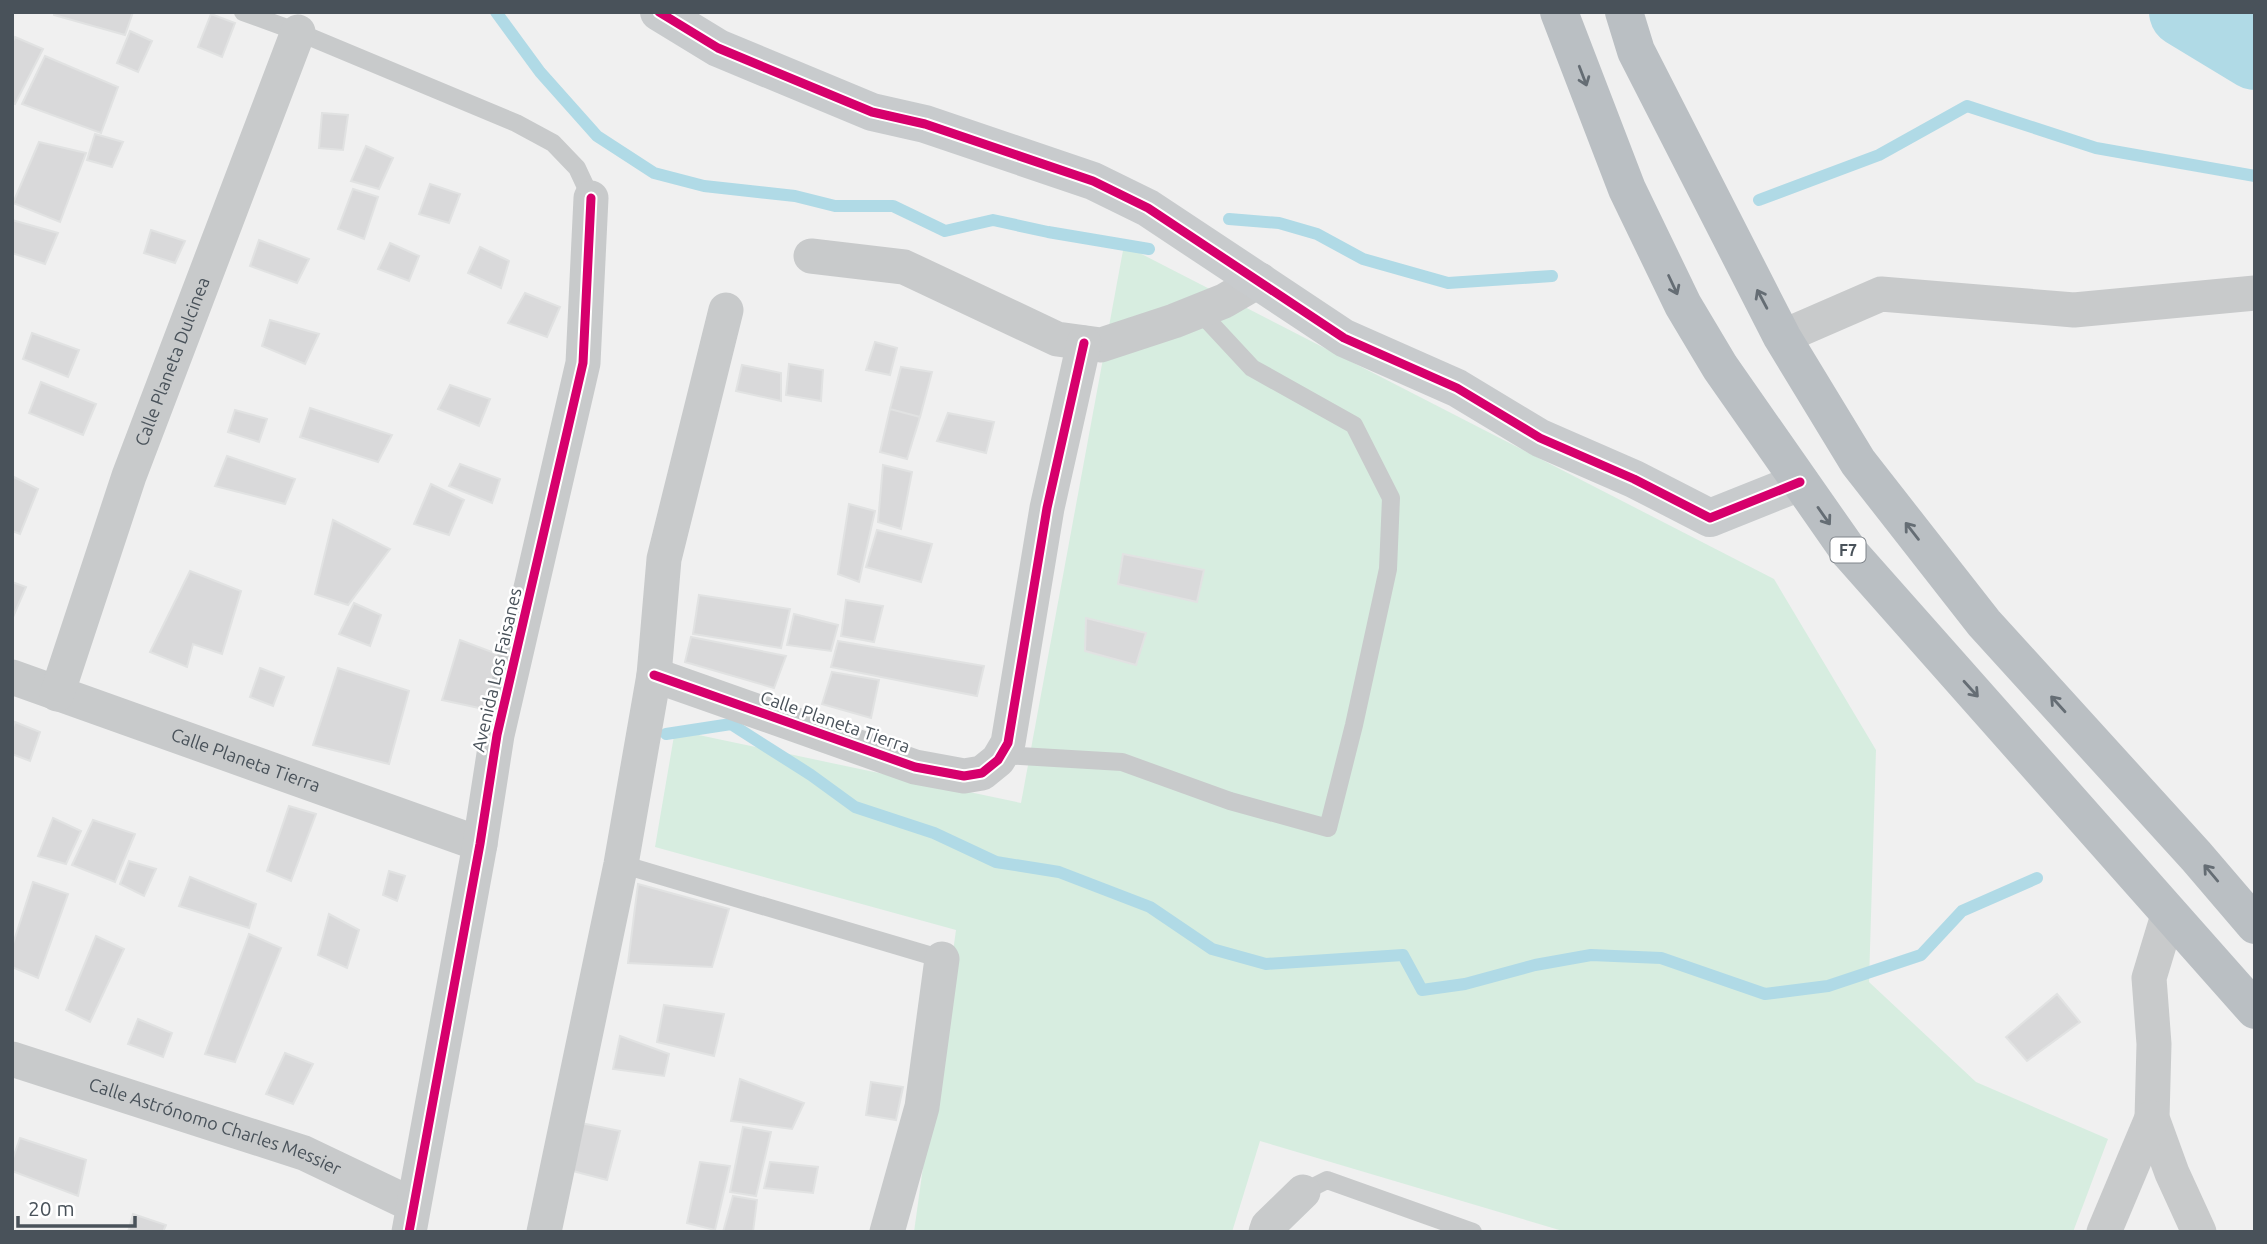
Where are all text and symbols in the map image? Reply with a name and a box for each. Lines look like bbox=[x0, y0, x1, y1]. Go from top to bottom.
one-way arrow bbox=[1578, 65, 1591, 87]
street label: Calle Planeta Dulcinea bbox=[130, 274, 213, 449]
one-way arrow bbox=[1667, 274, 1681, 295]
one-way arrow bbox=[1754, 289, 1768, 310]
one-way arrow bbox=[1817, 506, 1831, 525]
one-way arrow bbox=[1904, 522, 1919, 540]
road number: F7 bbox=[1830, 538, 1866, 562]
street label: Avenida Los Faisanes bbox=[467, 586, 525, 754]
one-way arrow bbox=[1963, 680, 1979, 698]
street label: Calle Planeta Tierra bbox=[758, 686, 913, 756]
one-way arrow bbox=[2050, 695, 2066, 713]
street label: Calle Planeta Tierra bbox=[169, 724, 323, 795]
one-way arrow bbox=[2203, 865, 2218, 883]
street label: Calle Astrónomo Charles Messier bbox=[87, 1073, 345, 1178]
scale bar bbox=[18, 1184, 135, 1228]
text: 20 m bbox=[28, 1196, 75, 1220]

